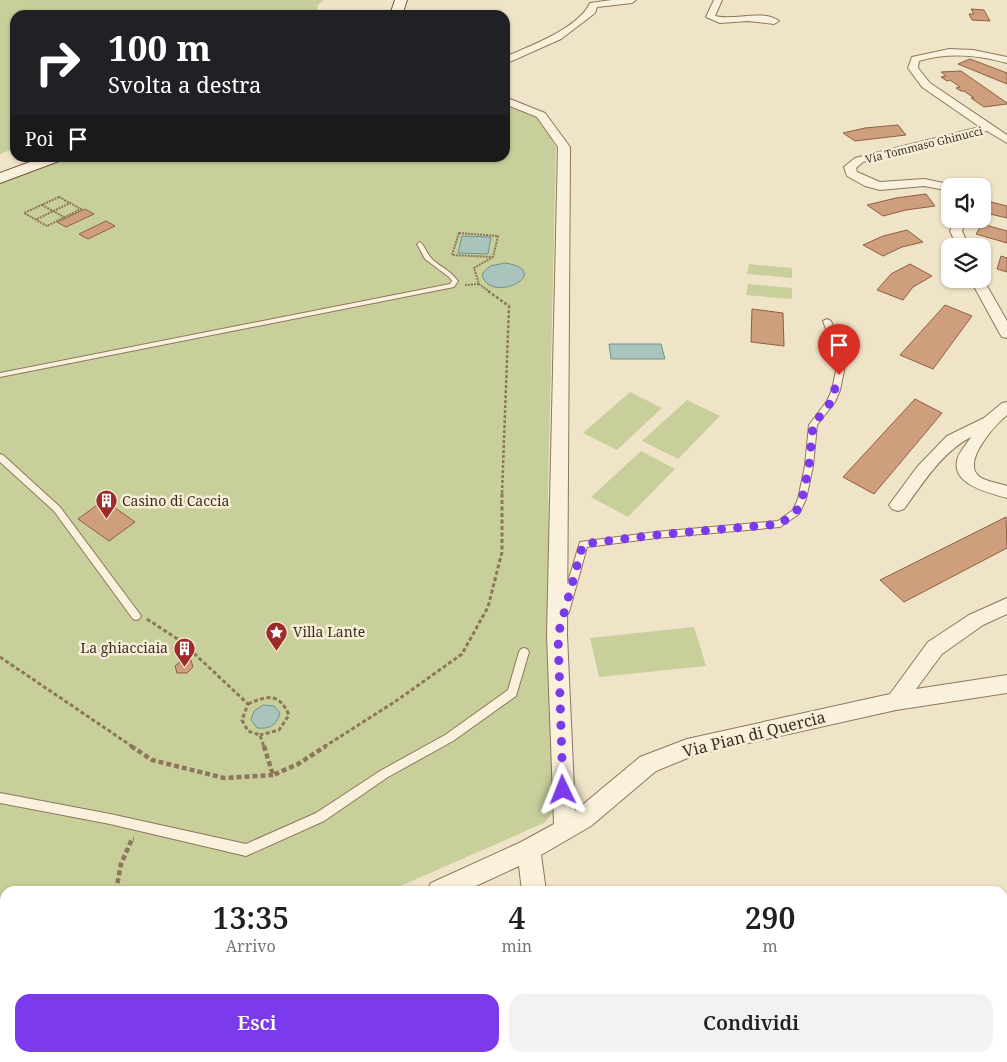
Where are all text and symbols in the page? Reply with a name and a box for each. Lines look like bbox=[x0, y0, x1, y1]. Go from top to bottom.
text: 100 m bbox=[108, 24, 211, 71]
icon: right bbox=[25, 30, 90, 95]
text: Svolta a destra bbox=[108, 69, 261, 99]
street label: Via Tommaso Ghinucci bbox=[864, 123, 985, 166]
icon: arrive bbox=[64, 125, 92, 153]
text: Poi bbox=[25, 126, 54, 152]
map controls bbox=[941, 178, 991, 288]
button: sound bbox=[941, 178, 991, 228]
button: layers bbox=[941, 238, 991, 288]
pin bbox=[818, 324, 860, 375]
icon: arrive bbox=[825, 331, 853, 359]
building icon: Casino di Caccia bbox=[94, 489, 118, 520]
place label: Casino di Caccia bbox=[122, 491, 229, 510]
place icon: Villa Lante bbox=[265, 620, 289, 651]
place label: Villa Lante bbox=[293, 622, 365, 641]
building icon: La ghiacciaia bbox=[172, 636, 196, 667]
place label: La ghiacciaia bbox=[80, 638, 168, 657]
street label: Via Pian di Quercia bbox=[680, 706, 828, 762]
position arrow bbox=[536, 763, 588, 815]
text: 13:35 bbox=[213, 897, 289, 938]
text: 4 bbox=[508, 897, 525, 938]
text: 290 bbox=[745, 897, 795, 938]
text: Arrivo bbox=[226, 935, 276, 957]
text: min bbox=[502, 935, 532, 957]
text: m bbox=[763, 935, 778, 957]
button: Esci bbox=[15, 994, 499, 1052]
button: Condividi bbox=[509, 994, 993, 1052]

